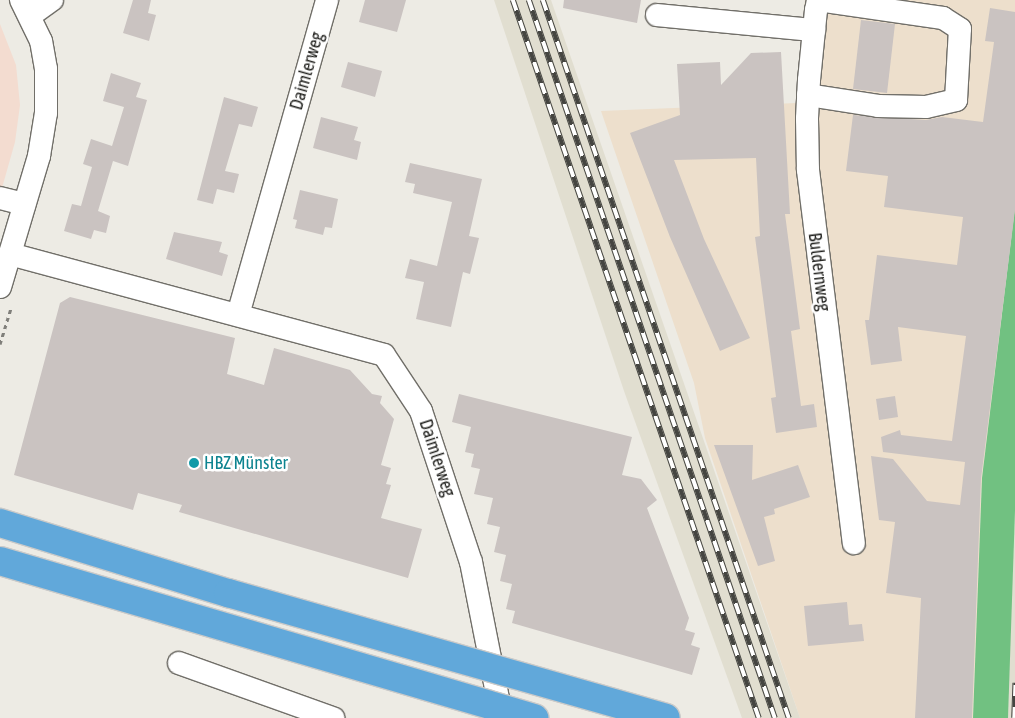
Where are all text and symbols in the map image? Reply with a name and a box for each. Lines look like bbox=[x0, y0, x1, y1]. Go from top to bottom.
street label: Daimlerweg bbox=[286, 30, 328, 112]
street label: Buldernweg bbox=[803, 231, 835, 313]
street label: Daimlerweg bbox=[414, 417, 460, 499]
place label: HBZ Münster bbox=[204, 452, 288, 474]
marker: HBZ Münster bbox=[188, 457, 200, 469]

